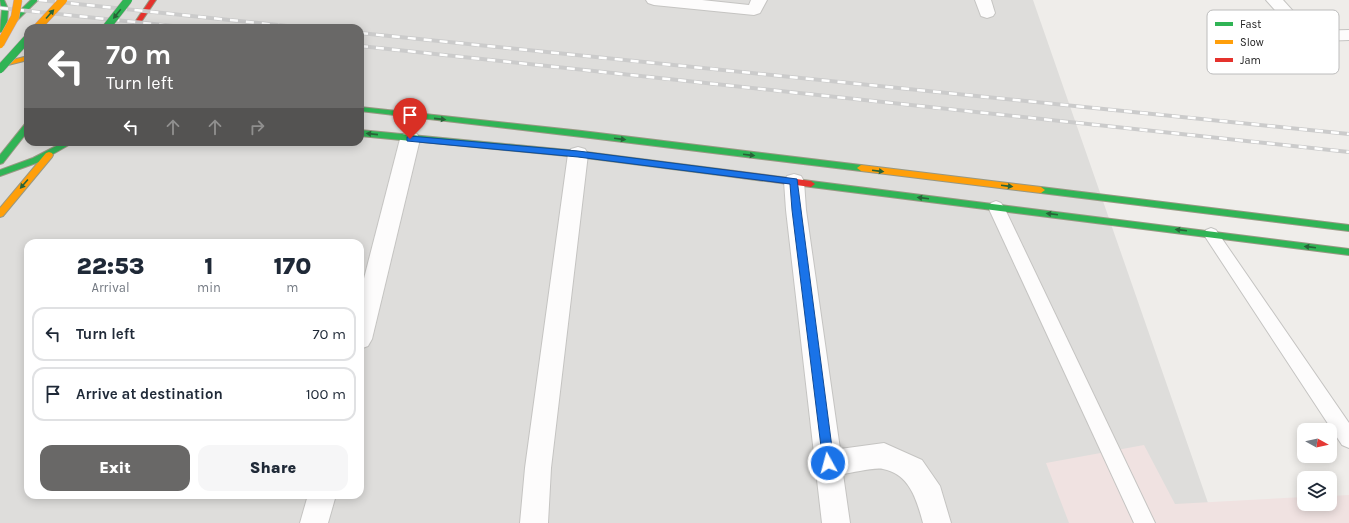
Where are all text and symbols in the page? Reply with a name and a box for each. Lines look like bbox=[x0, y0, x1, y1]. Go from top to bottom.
one-way arrow bbox=[45, 9, 55, 19]
one-way arrow bbox=[113, 9, 121, 19]
legend bbox=[1207, 10, 1339, 74]
text: Fast bbox=[1240, 18, 1261, 31]
text: Slow bbox=[1240, 36, 1264, 49]
text: 70 m bbox=[106, 38, 171, 71]
icon: left bbox=[40, 40, 92, 92]
text: Jam bbox=[1240, 54, 1261, 67]
text: Turn left bbox=[106, 72, 174, 94]
pin bbox=[393, 98, 427, 139]
icon: arrive bbox=[399, 104, 421, 126]
icon: left bbox=[120, 116, 142, 138]
icon: ahead bbox=[162, 116, 184, 138]
icon: ahead bbox=[204, 116, 226, 138]
icon: right bbox=[246, 116, 268, 138]
one-way arrow bbox=[434, 116, 446, 123]
one-way arrow bbox=[366, 131, 378, 138]
one-way arrow bbox=[614, 136, 626, 142]
one-way arrow bbox=[743, 152, 755, 158]
one-way arrow bbox=[872, 167, 884, 174]
one-way arrow bbox=[19, 178, 28, 189]
one-way arrow bbox=[1001, 183, 1013, 190]
one-way arrow bbox=[917, 195, 929, 201]
one-way arrow bbox=[1046, 211, 1058, 217]
one-way arrow bbox=[1175, 227, 1187, 233]
one-way arrow bbox=[1304, 243, 1316, 250]
text: 22:53 bbox=[77, 252, 144, 280]
text: 1 bbox=[204, 252, 214, 280]
text: 170 bbox=[273, 252, 311, 280]
text: Arrival bbox=[91, 280, 130, 295]
text: min bbox=[197, 280, 221, 295]
text: m bbox=[286, 280, 299, 295]
icon: left bbox=[42, 323, 64, 345]
text: Turn left bbox=[76, 325, 135, 343]
text: 70 m bbox=[312, 325, 346, 343]
icon: arrive bbox=[42, 383, 64, 405]
text: Arrive at destination bbox=[76, 385, 223, 403]
text: 100 m bbox=[306, 385, 346, 403]
north arrow bbox=[1297, 423, 1337, 463]
map controls bbox=[1297, 423, 1337, 511]
position arrow bbox=[807, 442, 849, 484]
button: Exit bbox=[40, 445, 190, 491]
button: Share bbox=[198, 445, 348, 491]
button: layers bbox=[1297, 471, 1337, 511]

